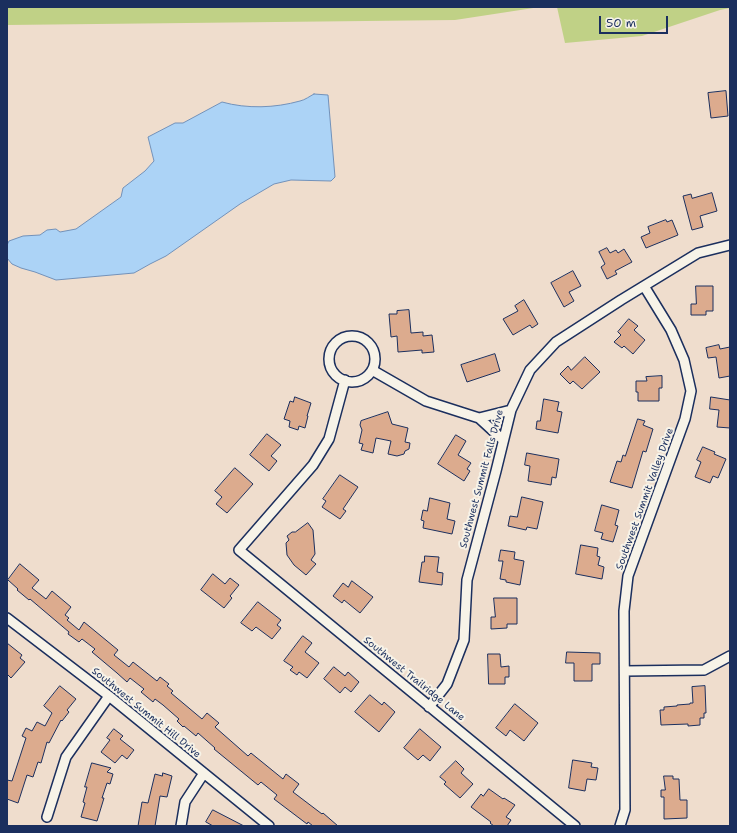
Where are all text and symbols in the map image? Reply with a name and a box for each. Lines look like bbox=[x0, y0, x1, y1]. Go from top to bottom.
scale bar bbox=[601, 8, 670, 34]
text: 50 m bbox=[606, 15, 636, 31]
street label: Southwest Summit Falls Drive bbox=[458, 408, 506, 550]
street label: Southwest Summit Valley Drive bbox=[614, 426, 676, 572]
street label: Southwest Trailridge Lane bbox=[361, 634, 467, 724]
street label: Southwest Summit Hill Drive bbox=[89, 665, 203, 761]

